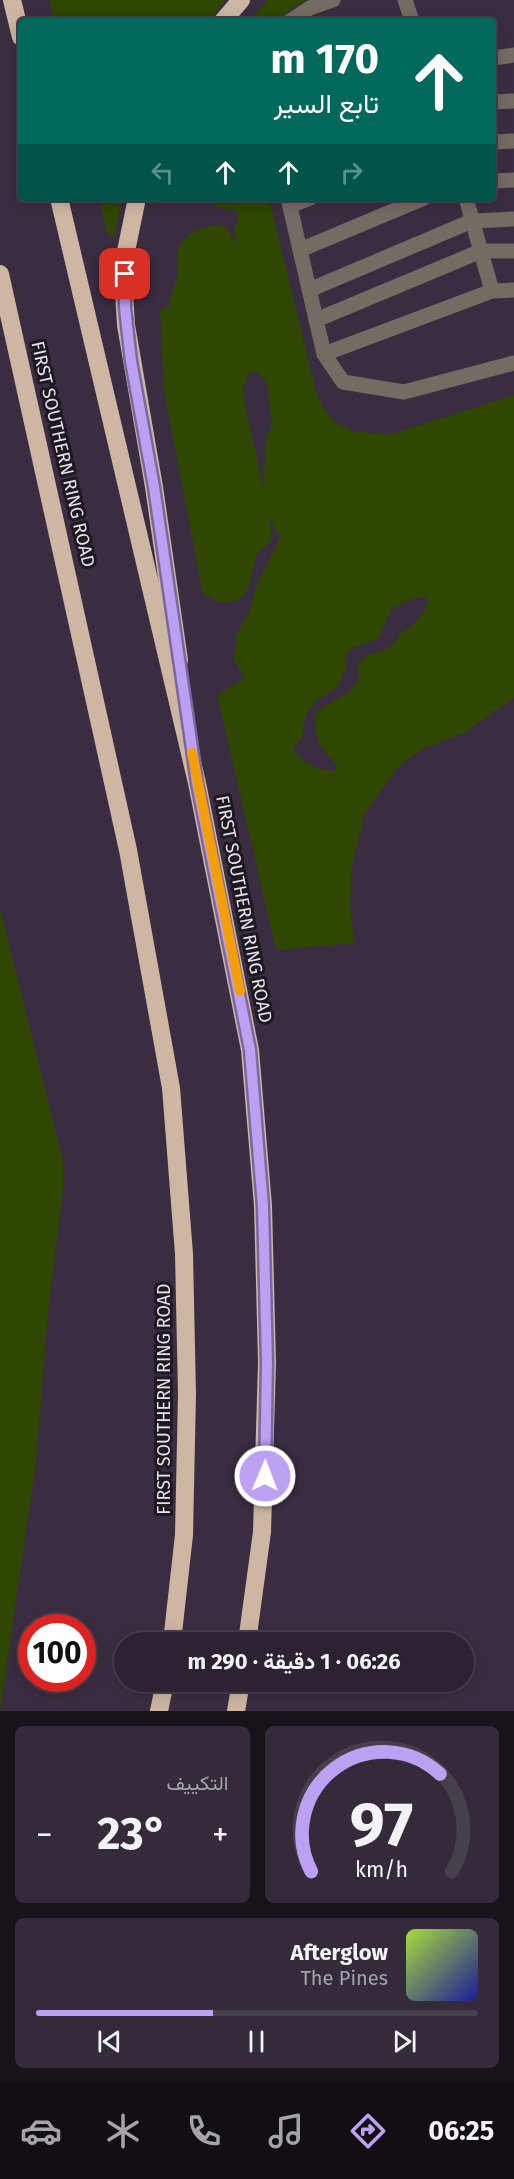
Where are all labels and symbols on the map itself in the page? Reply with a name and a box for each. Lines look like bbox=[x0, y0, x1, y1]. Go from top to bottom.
pin bbox=[99, 248, 150, 299]
street label: FIRST SOUTHERN RING ROAD bbox=[26, 339, 100, 569]
street label: FIRST SOUTHERN RING ROAD bbox=[211, 793, 277, 1025]
street label: FIRST SOUTHERN RING ROAD bbox=[153, 1283, 175, 1515]
position arrow bbox=[233, 1444, 297, 1508]
speed limit sign: 100 bbox=[18, 1614, 96, 1692]

